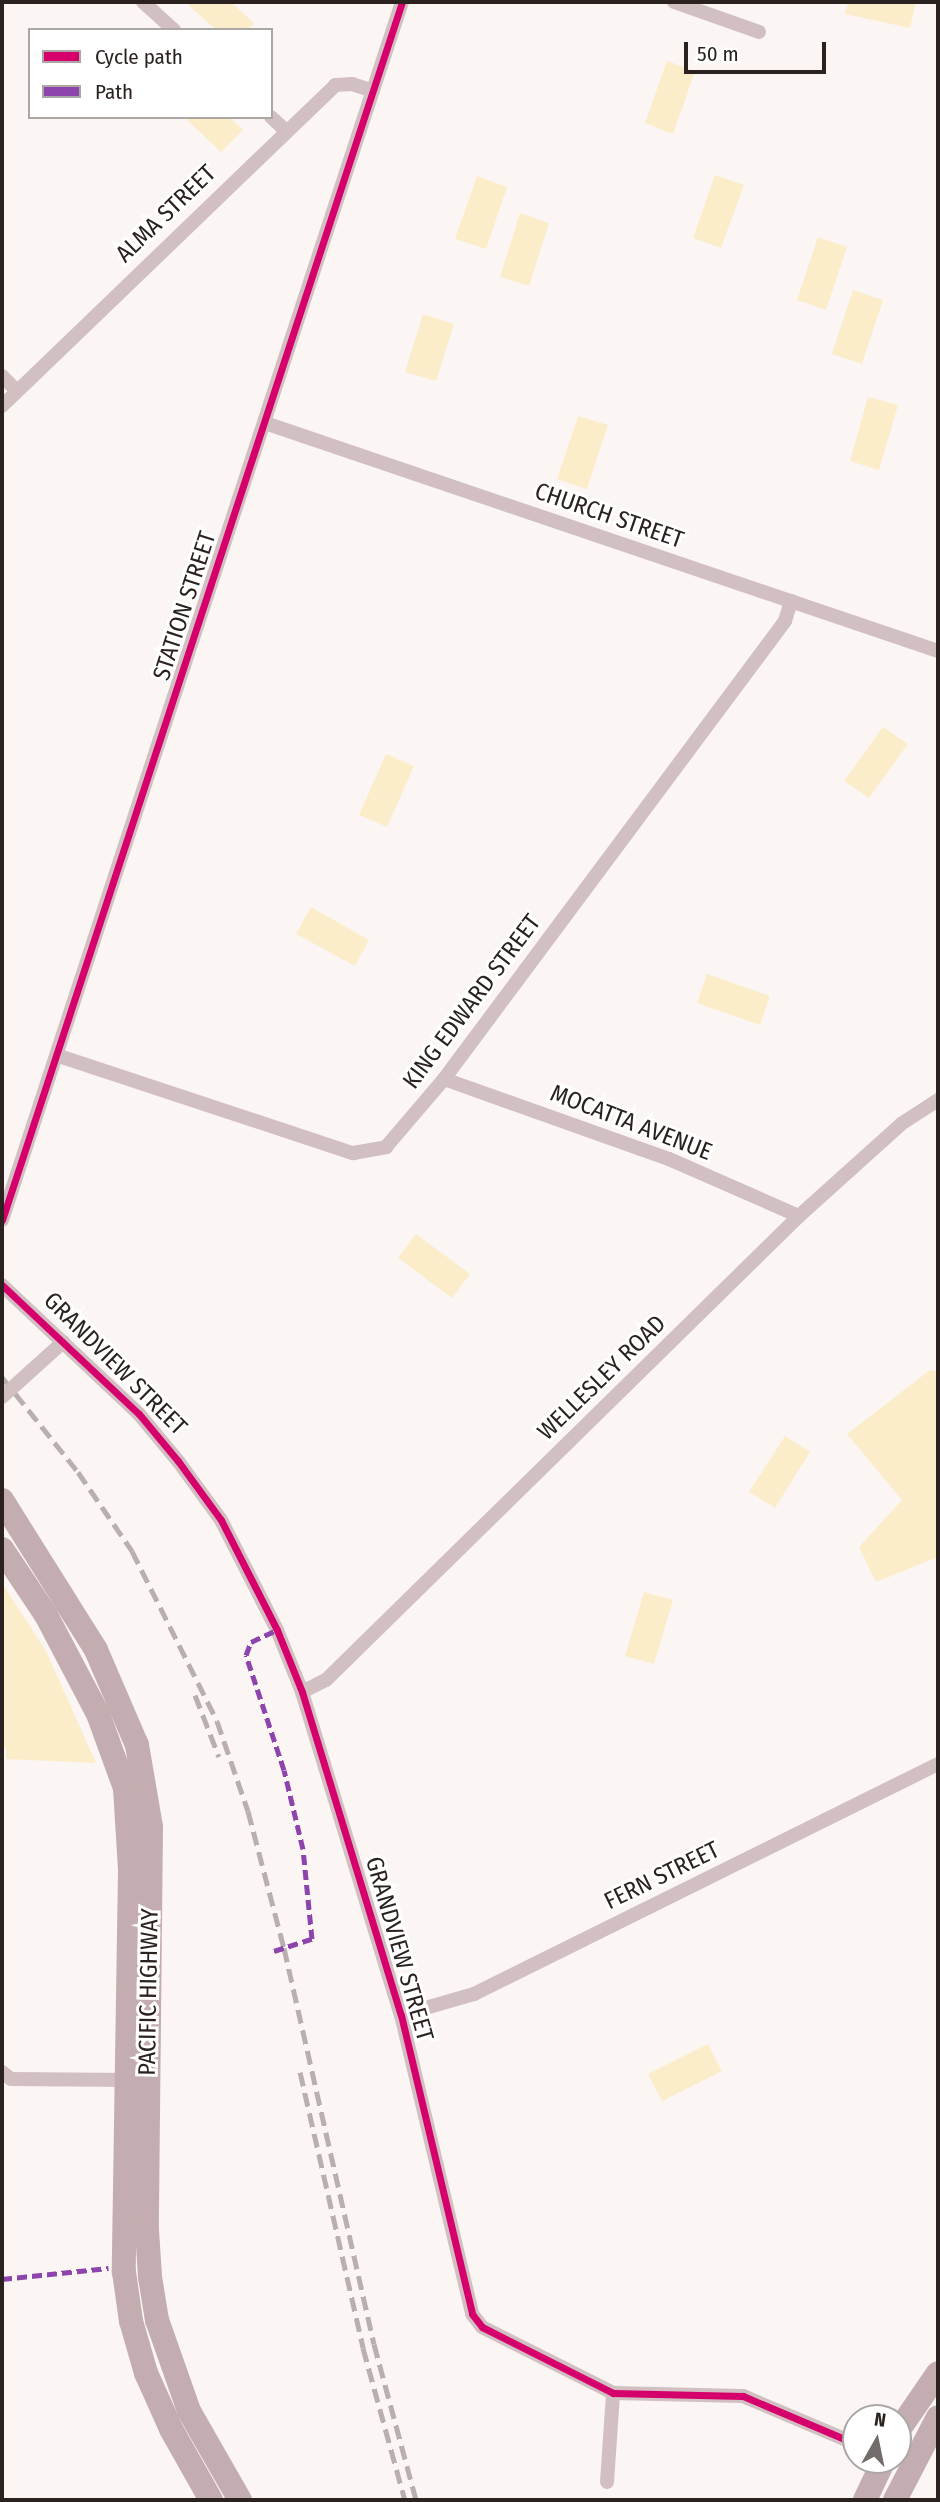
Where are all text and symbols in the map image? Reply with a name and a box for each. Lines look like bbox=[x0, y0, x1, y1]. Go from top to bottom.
legend bbox=[28, 28, 273, 119]
scale bar bbox=[688, 28, 830, 72]
text: 50 m bbox=[697, 41, 739, 67]
text: Cycle path bbox=[95, 44, 183, 70]
text: Path bbox=[95, 79, 133, 105]
street label: ALMA STREET bbox=[110, 159, 222, 269]
street label: CHURCH STREET bbox=[531, 477, 687, 555]
street label: STATION STREET bbox=[147, 528, 223, 684]
street label: KING EDWARD STREET bbox=[397, 909, 547, 1095]
street label: MOCATTA AVENUE bbox=[546, 1079, 716, 1167]
street label: GRANDVIEW STREET bbox=[37, 1286, 193, 1442]
street label: WELLESLEY ROAD bbox=[532, 1310, 672, 1446]
street label: FERN STREET bbox=[600, 1836, 724, 1916]
street label: GRANDVIEW STREET bbox=[359, 1854, 439, 2044]
street label: PACIFIC HIGHWAY bbox=[133, 1908, 165, 2076]
north arrow bbox=[842, 2404, 912, 2474]
text: N bbox=[873, 2407, 887, 2432]

